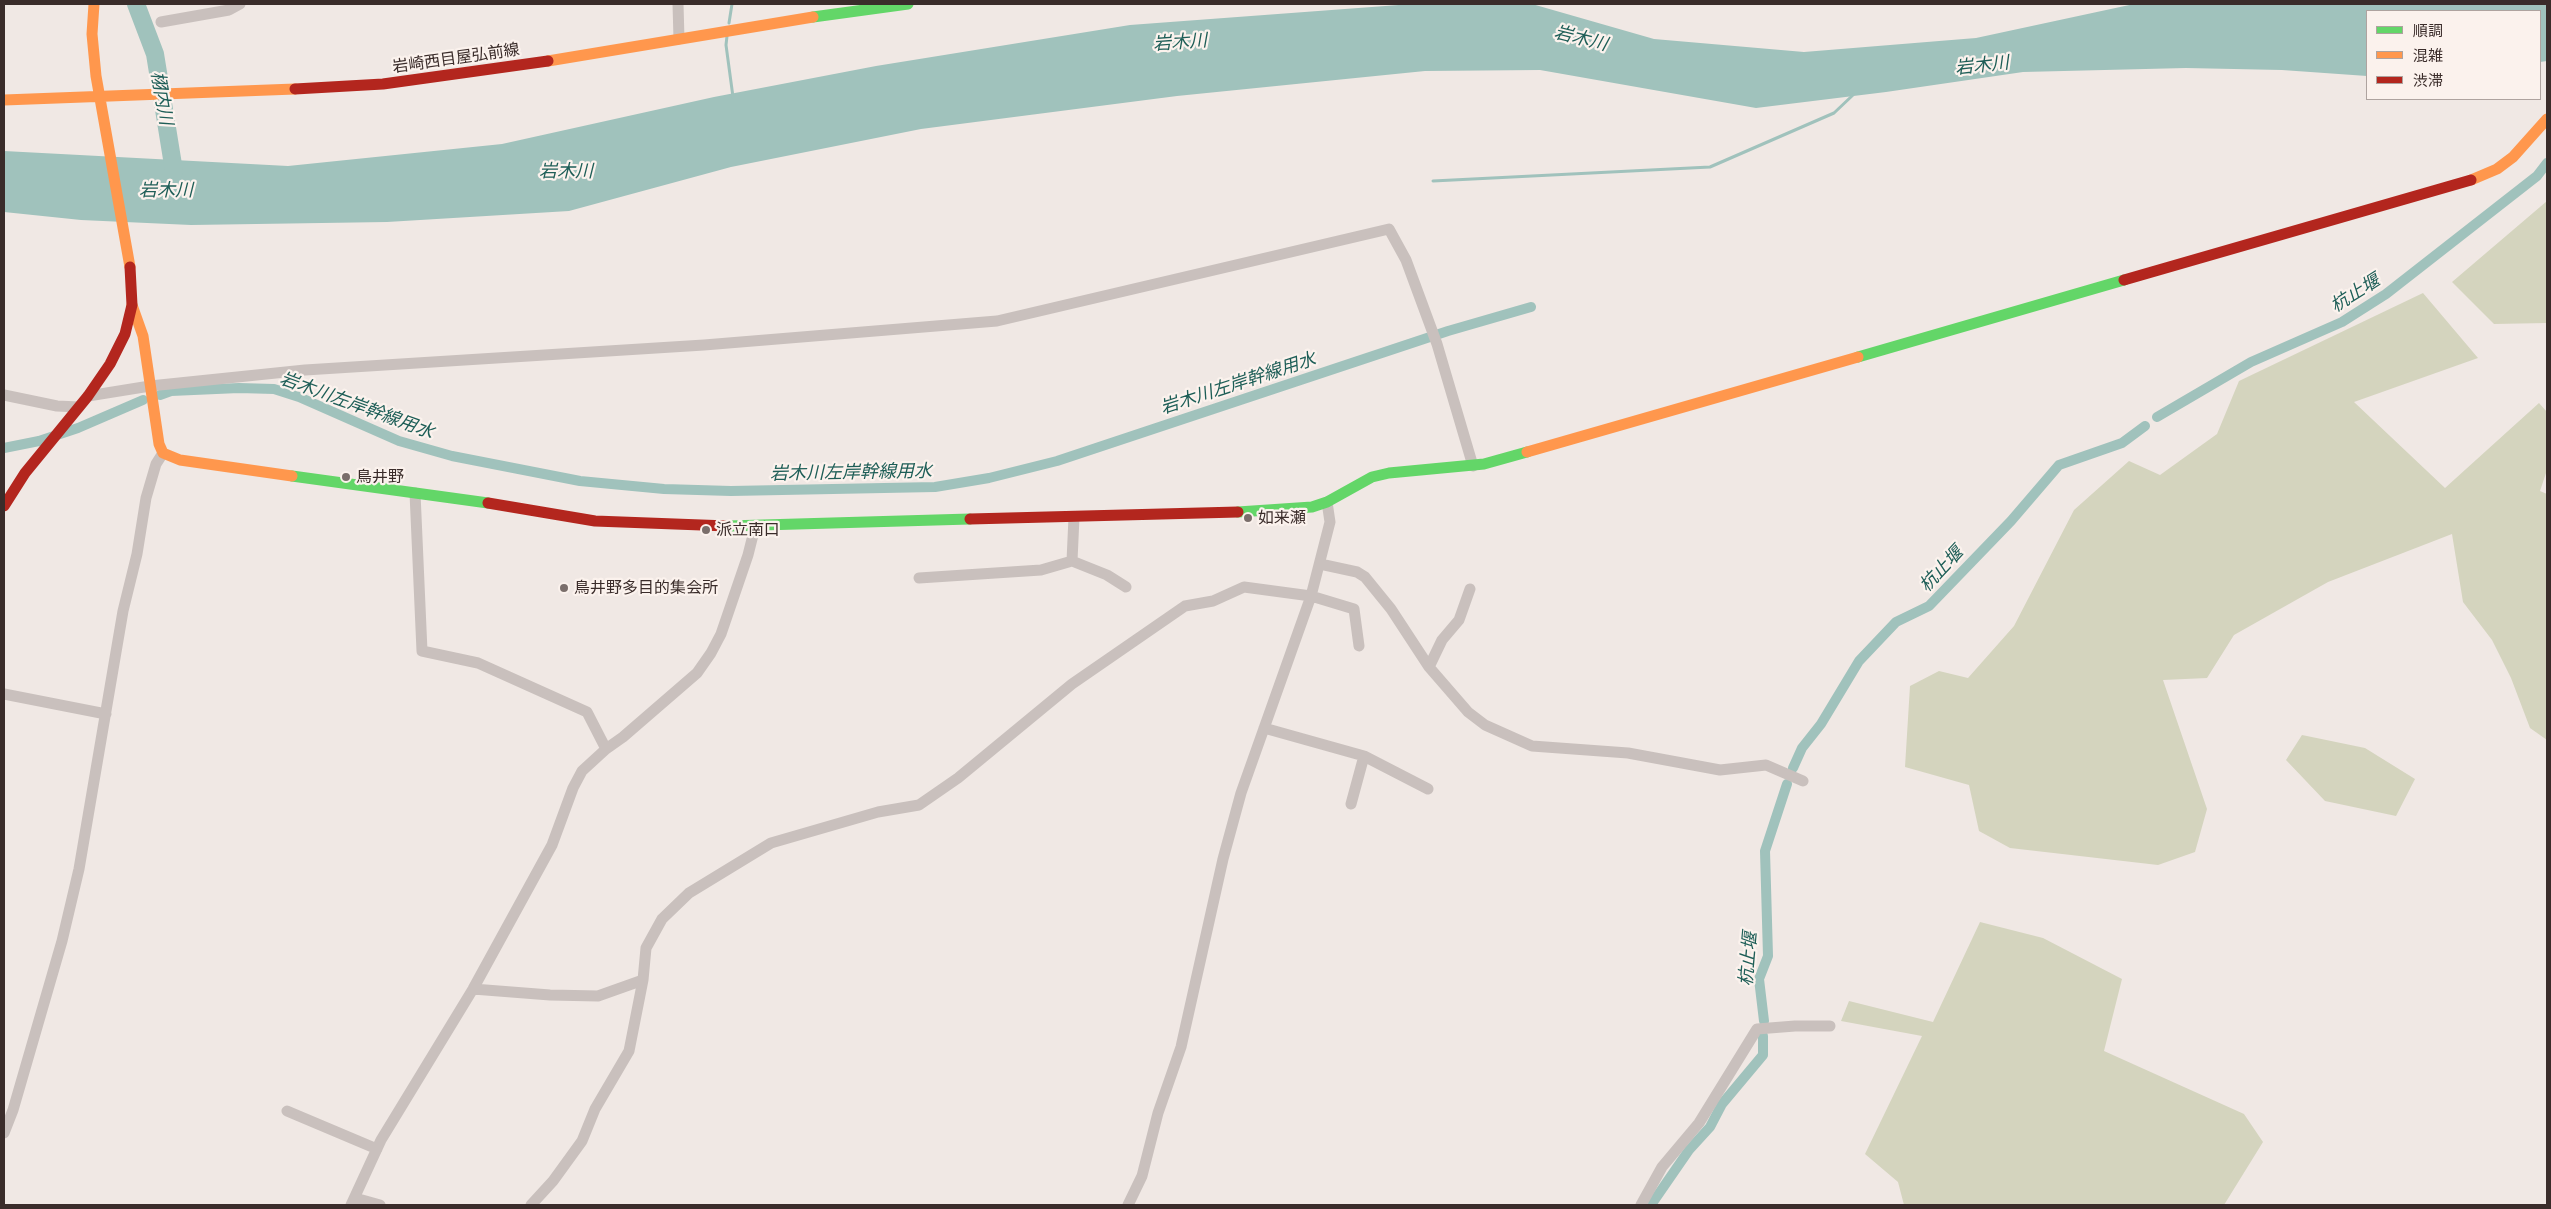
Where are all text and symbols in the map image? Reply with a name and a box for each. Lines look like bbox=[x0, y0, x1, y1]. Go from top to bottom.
legend bbox=[2366, 10, 2541, 100]
water label: 岩木川 bbox=[1552, 21, 1610, 55]
text: 順調 bbox=[2413, 21, 2443, 39]
water label: 岩木川 bbox=[1152, 29, 1208, 55]
street label: 岩崎西目屋弘前線 bbox=[391, 40, 521, 76]
text: 混雑 bbox=[2413, 46, 2443, 64]
water label: 岩木川 bbox=[1954, 51, 2010, 79]
water label: 栩内川 bbox=[147, 70, 177, 126]
text: 渋滞 bbox=[2413, 71, 2443, 89]
water label: 岩木川 bbox=[539, 160, 593, 182]
water label: 岩木川 bbox=[139, 179, 193, 201]
water label: 杭止堰 bbox=[2326, 270, 2384, 316]
water label: 岩木川左岸幹線用水 bbox=[1158, 348, 1318, 418]
water label: 岩木川左岸幹線用水 bbox=[277, 367, 437, 443]
water label: 岩木川左岸幹線用水 bbox=[770, 460, 932, 484]
place label: 鳥井野 bbox=[356, 467, 404, 487]
marker: 鳥井野 bbox=[340, 471, 352, 483]
place label: 如来瀬 bbox=[1258, 508, 1306, 528]
marker: 如来瀬 bbox=[1242, 512, 1254, 524]
place label: 派立南口 bbox=[716, 520, 780, 540]
marker: 派立南口 bbox=[700, 524, 712, 536]
water label: 杭止堰 bbox=[1915, 542, 1967, 596]
place label: 鳥井野多目的集会所 bbox=[574, 578, 718, 598]
marker: 鳥井野多目的集会所 bbox=[558, 582, 570, 594]
water label: 杭止堰 bbox=[1735, 931, 1761, 987]

